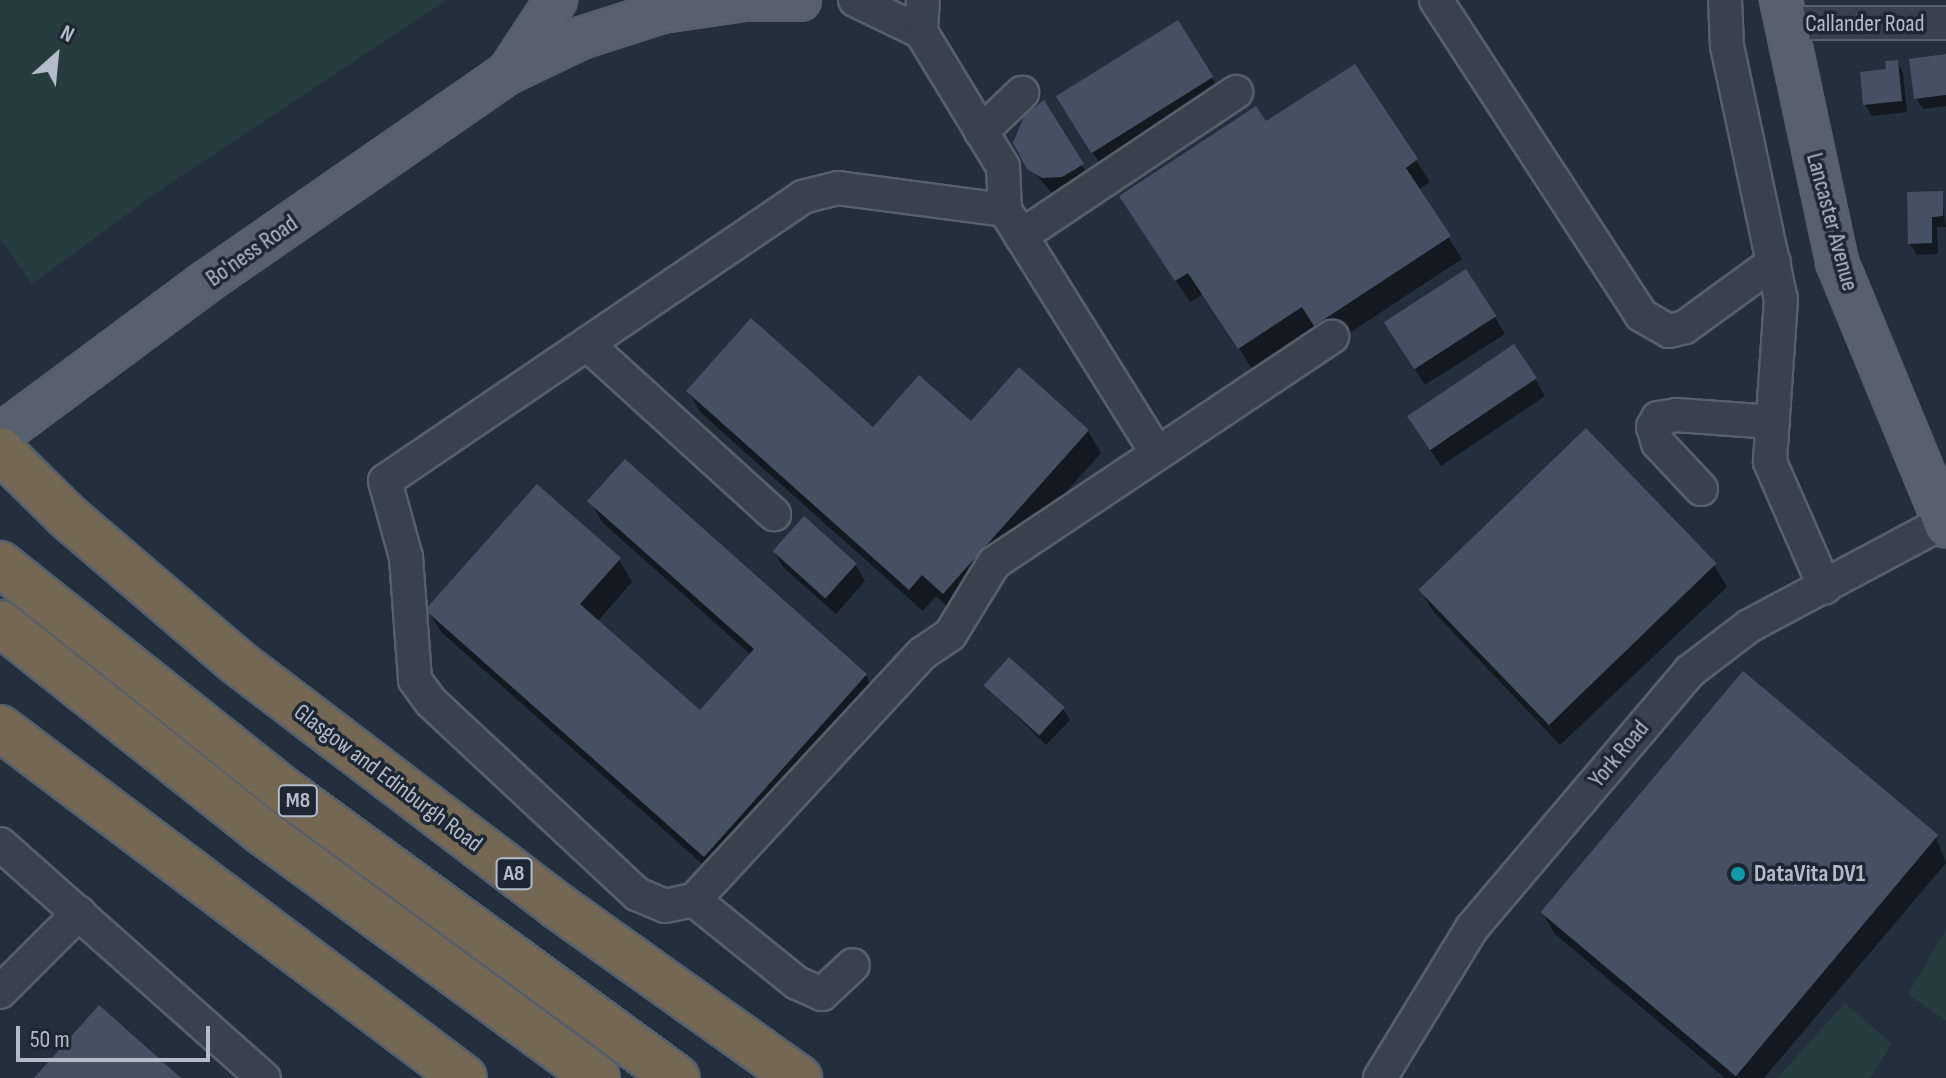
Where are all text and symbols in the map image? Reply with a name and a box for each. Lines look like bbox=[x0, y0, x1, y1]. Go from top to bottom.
street label: Callander Road bbox=[1805, 10, 1925, 38]
north arrow bbox=[16, 16, 96, 96]
text: N bbox=[56, 19, 78, 49]
street label: Lancaster Avenue bbox=[1800, 150, 1864, 294]
street label: Bo'ness Road bbox=[201, 209, 303, 293]
street label: Glasgow and Edinburgh Road bbox=[288, 698, 488, 858]
street label: York Road bbox=[1583, 715, 1655, 793]
road number: M8 bbox=[276, 783, 320, 819]
road number: A8 bbox=[494, 856, 534, 892]
place label: DataVita DV1 bbox=[1754, 860, 1865, 888]
marker: DataVita DV1 bbox=[1729, 865, 1747, 883]
scale bar bbox=[20, 1010, 214, 1060]
text: 50 m bbox=[30, 1025, 70, 1054]

